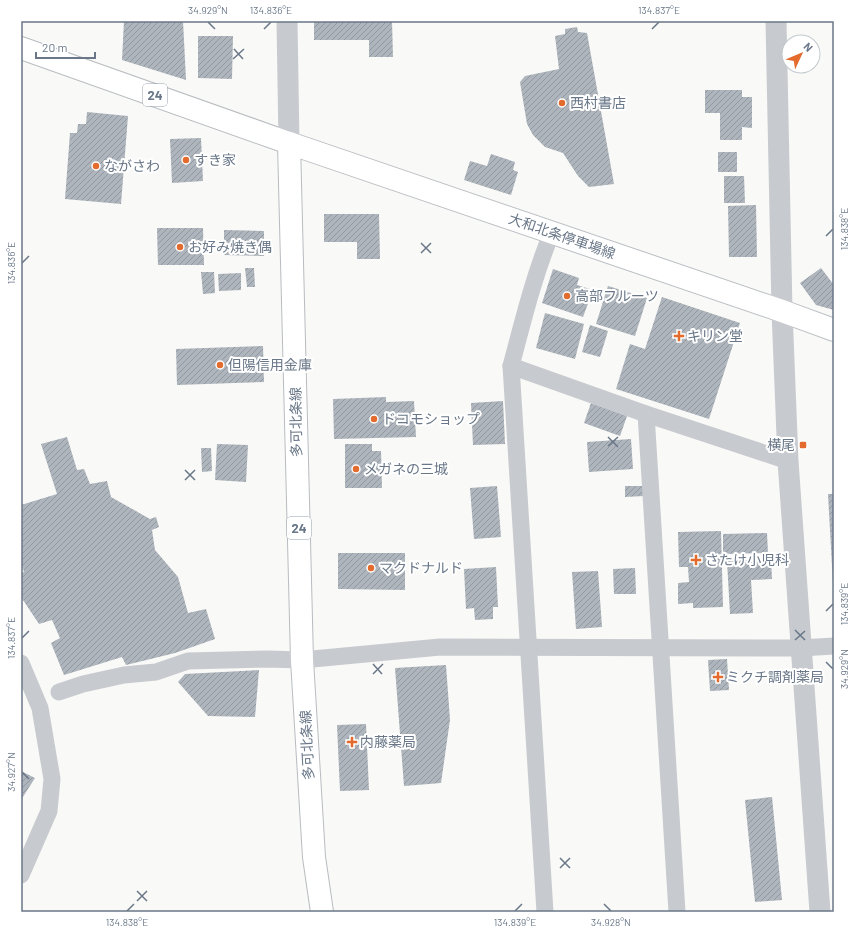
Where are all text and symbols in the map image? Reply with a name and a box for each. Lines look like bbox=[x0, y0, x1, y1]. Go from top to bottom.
text: 34.929°N bbox=[188, 4, 228, 16]
text: 134.836°E bbox=[250, 4, 292, 16]
text: 134.837°E bbox=[638, 4, 680, 16]
scale bar bbox=[36, 34, 95, 60]
north arrow bbox=[781, 34, 821, 74]
text: 20 m bbox=[42, 40, 68, 54]
text: N bbox=[801, 40, 816, 54]
road number: 24 bbox=[143, 84, 167, 106]
place label: 西村書店 bbox=[570, 94, 626, 111]
marker: 西村書店 bbox=[557, 98, 567, 108]
place label: すき家 bbox=[194, 151, 236, 168]
marker: すき家 bbox=[181, 155, 191, 165]
place label: ながさわ bbox=[104, 157, 160, 174]
marker: ながさわ bbox=[91, 161, 101, 171]
text: 134.838°E bbox=[838, 208, 850, 250]
street label: 大和北条停車場線 bbox=[506, 209, 618, 262]
place label: お好み焼き偶 bbox=[188, 238, 272, 255]
text: 134.836°E bbox=[5, 242, 17, 284]
marker: お好み焼き偶 bbox=[175, 242, 185, 252]
place label: 高部フルーツ bbox=[575, 287, 659, 304]
marker: 高部フルーツ bbox=[562, 291, 572, 301]
place label: キリン堂 bbox=[687, 327, 743, 344]
marker: キリン堂 bbox=[674, 331, 684, 341]
place label: 但陽信用金庫 bbox=[228, 356, 312, 373]
marker: 但陽信用金庫 bbox=[215, 360, 225, 370]
street label: 多可北条線 bbox=[286, 387, 305, 457]
place label: ドコモショップ bbox=[382, 410, 480, 427]
marker: ドコモショップ bbox=[369, 414, 379, 424]
place label: 横尾 bbox=[767, 436, 795, 453]
marker: 横尾 bbox=[798, 440, 808, 450]
place label: メガネの三城 bbox=[364, 460, 448, 477]
marker: メガネの三城 bbox=[351, 464, 361, 474]
road number: 24 bbox=[287, 517, 311, 539]
place label: さたけ小児科 bbox=[705, 551, 789, 568]
marker: さたけ小児科 bbox=[690, 554, 702, 566]
place label: マクドナルド bbox=[379, 559, 463, 576]
marker: マクドナルド bbox=[366, 563, 376, 573]
text: 134.839°E bbox=[838, 583, 850, 625]
text: 134.837°E bbox=[5, 617, 17, 659]
text: 34.929°N bbox=[838, 649, 850, 689]
place label: ミクチ調剤薬局 bbox=[726, 668, 824, 685]
marker: ミクチ調剤薬局 bbox=[713, 672, 723, 682]
street label: 多可北条線 bbox=[296, 710, 317, 780]
place label: 内藤薬局 bbox=[360, 733, 416, 750]
marker: 内藤薬局 bbox=[347, 737, 357, 747]
text: 34.927°N bbox=[5, 752, 17, 792]
text: 134.838°E bbox=[106, 916, 148, 928]
text: 134.839°E bbox=[494, 916, 536, 928]
text: 34.928°N bbox=[591, 916, 631, 928]

